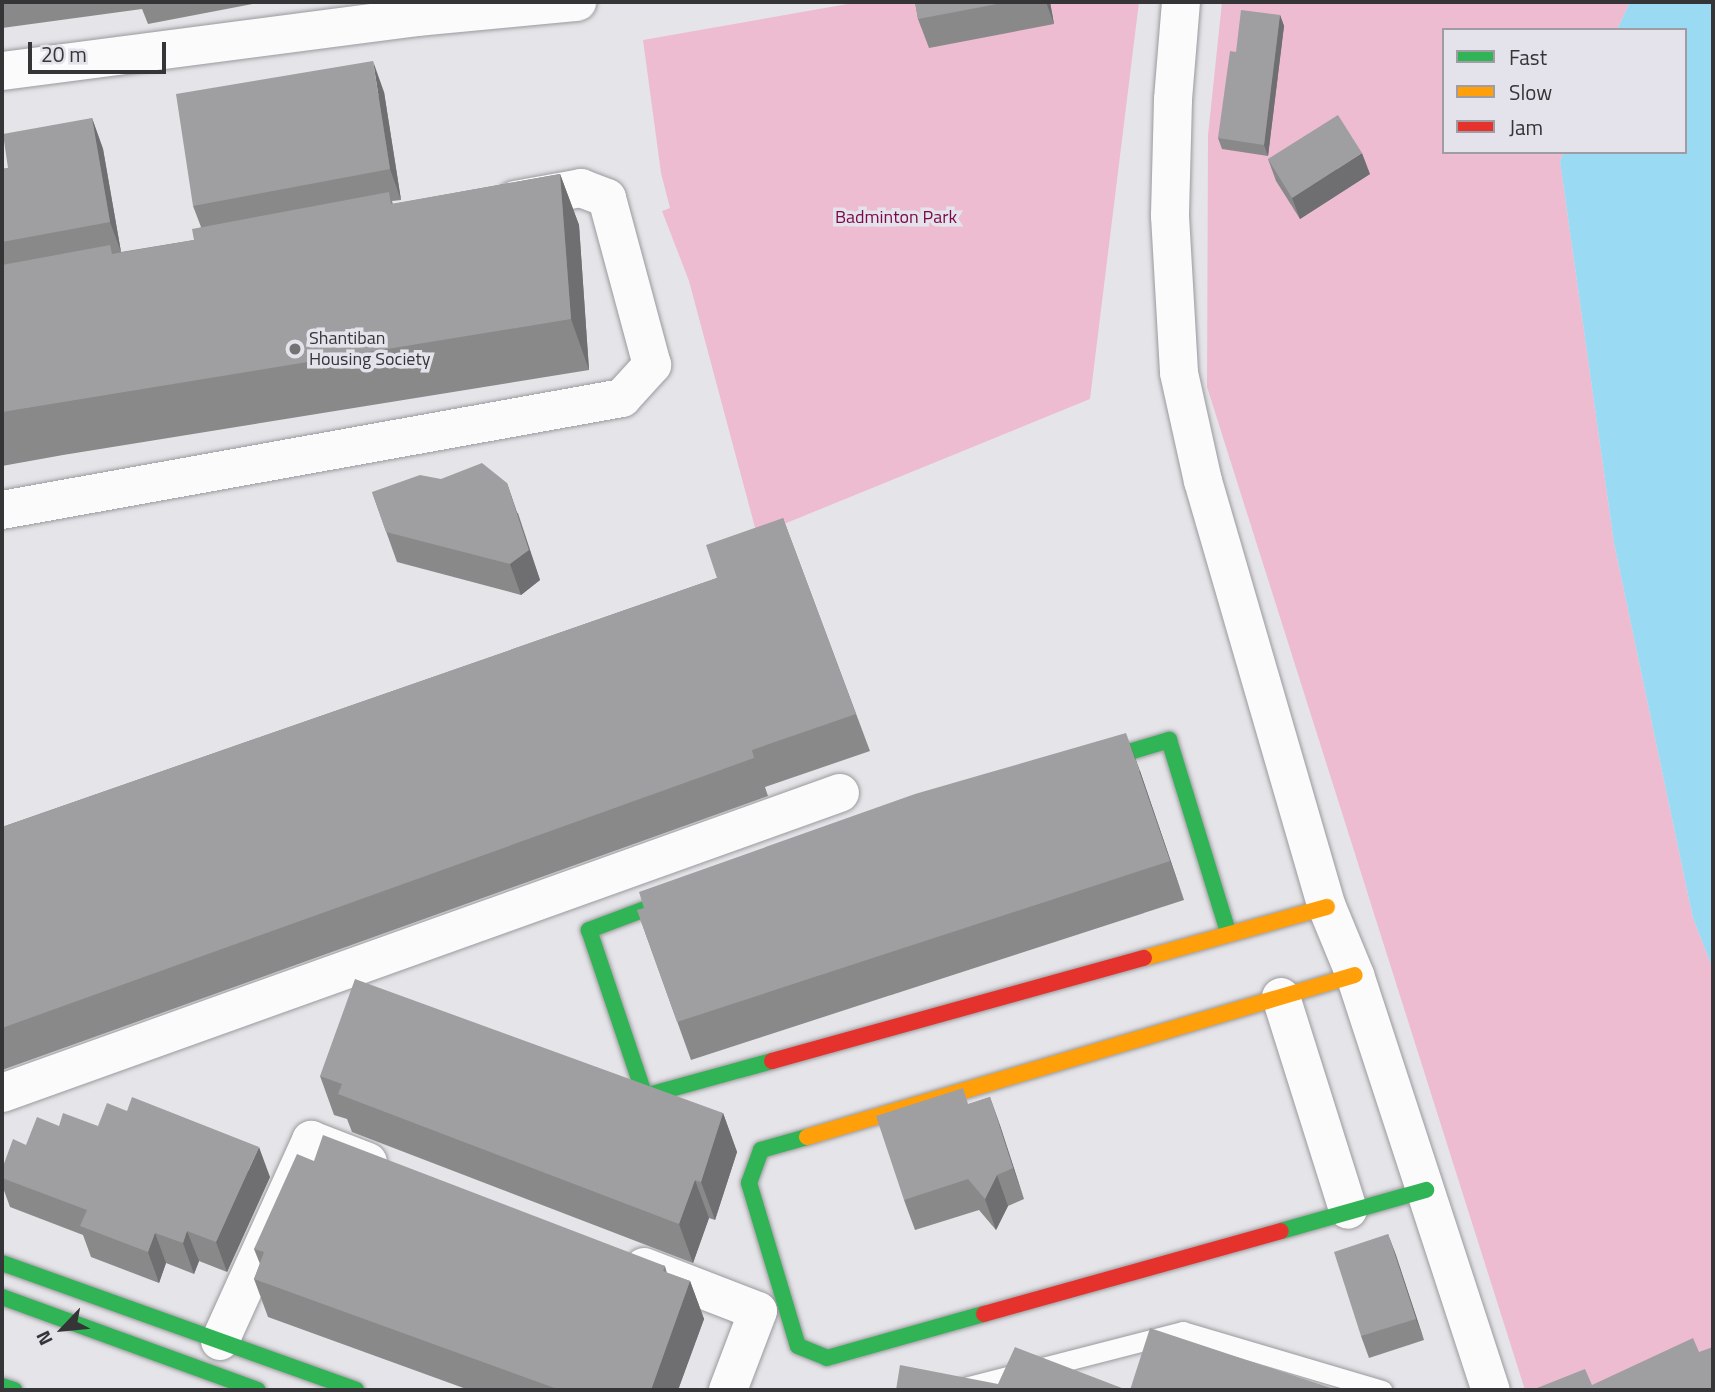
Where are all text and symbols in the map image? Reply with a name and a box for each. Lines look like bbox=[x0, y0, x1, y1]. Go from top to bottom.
scale bar bbox=[32, 28, 170, 72]
legend bbox=[1442, 28, 1687, 154]
text: 20 m bbox=[41, 38, 87, 70]
text: Fast bbox=[1509, 41, 1547, 73]
text: Slow bbox=[1509, 76, 1552, 108]
text: Jam bbox=[1509, 111, 1543, 143]
park label: Badminton Park bbox=[835, 206, 957, 228]
place label: Shantiban Housing Society bbox=[309, 328, 430, 370]
marker: Shantiban Housing Society bbox=[287, 341, 303, 357]
north arrow bbox=[28, 1294, 98, 1364]
text: N bbox=[28, 1326, 60, 1351]

